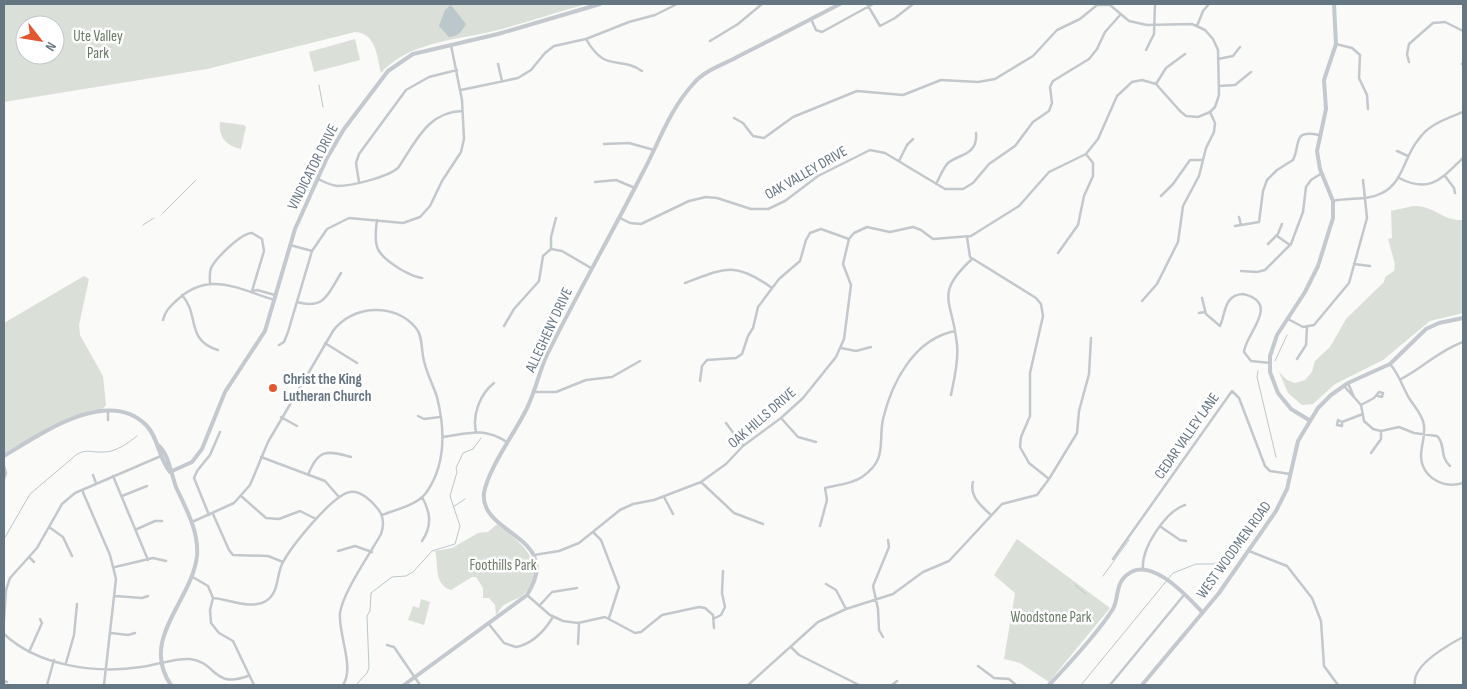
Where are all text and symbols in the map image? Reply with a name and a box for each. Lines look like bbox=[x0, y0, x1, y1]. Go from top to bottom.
north arrow bbox=[15, 15, 65, 65]
park label: Ute Valley Park bbox=[73, 27, 123, 63]
text: N bbox=[42, 39, 60, 54]
street label: VINDICATOR DRIVE bbox=[283, 121, 343, 213]
street label: OAK VALLEY DRIVE bbox=[761, 142, 851, 204]
street label: ALLEGHENY DRIVE bbox=[521, 285, 577, 376]
place label: Christ the King Lutheran Church bbox=[283, 370, 371, 406]
marker: Christ the King Lutheran Church bbox=[267, 382, 279, 394]
street label: OAK HILLS DRIVE bbox=[724, 383, 800, 453]
street label: CEDAR VALLEY LANE bbox=[1150, 389, 1224, 483]
street label: WEST WOODMEN ROAD bbox=[1192, 498, 1276, 602]
park label: Foothills Park bbox=[469, 556, 537, 575]
park label: Woodstone Park bbox=[1010, 608, 1092, 627]

